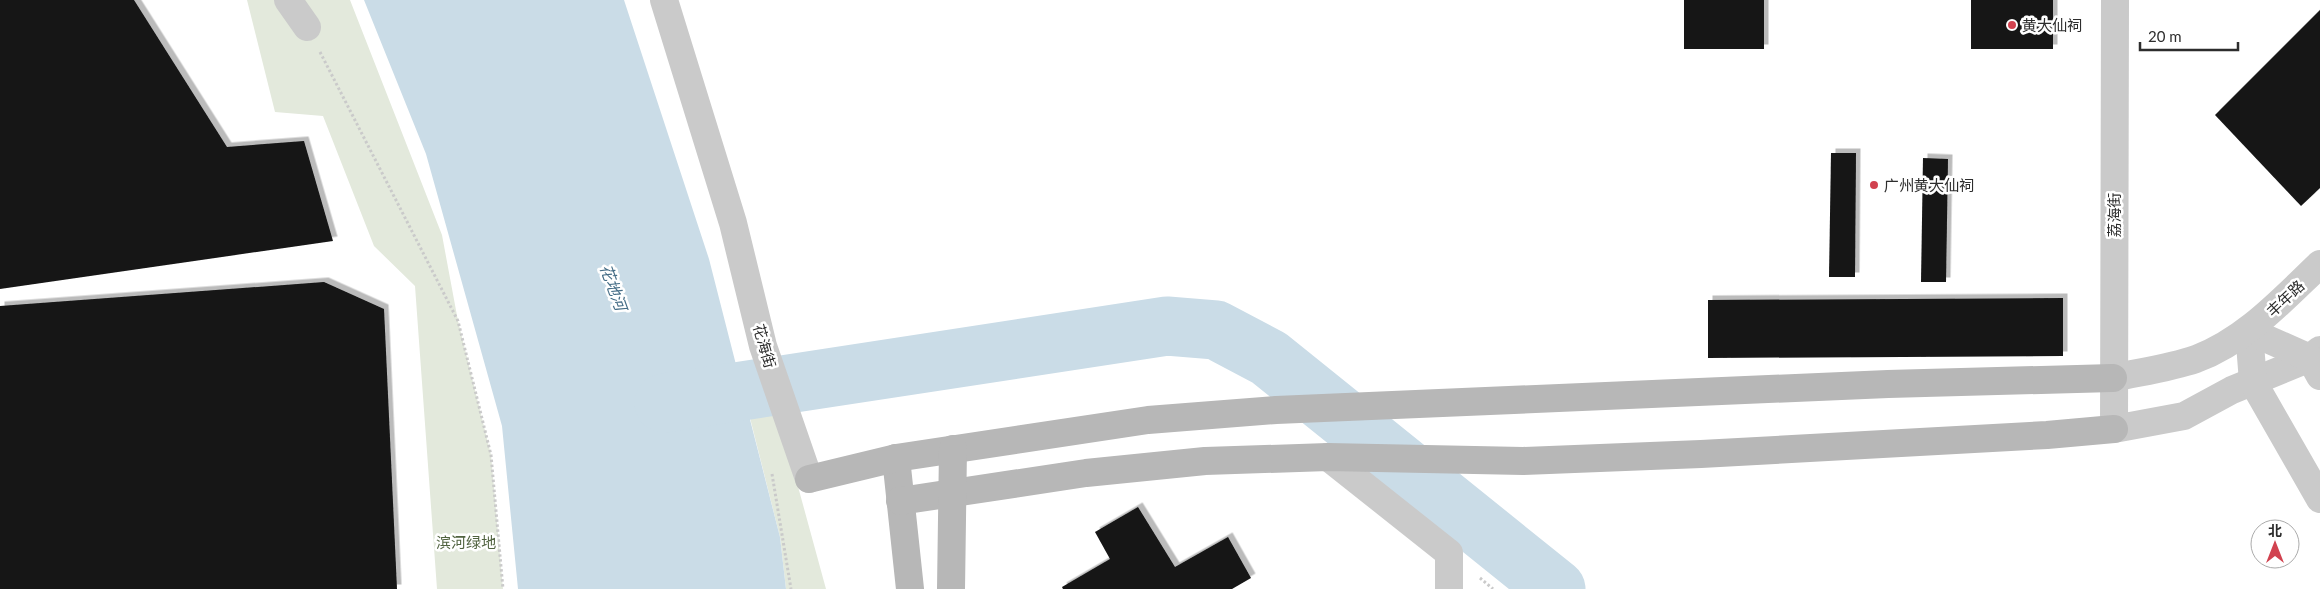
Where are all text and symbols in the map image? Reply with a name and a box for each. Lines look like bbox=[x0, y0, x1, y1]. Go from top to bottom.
place label: 黄大仙祠 bbox=[2022, 16, 2082, 34]
marker: 黄大仙祠 bbox=[2006, 19, 2018, 31]
scale bar bbox=[2140, 20, 2238, 52]
text: 20 m bbox=[2148, 27, 2182, 45]
place label: 广州黄大仙祠 bbox=[1884, 176, 1974, 194]
marker: 广州黄大仙祠 bbox=[1868, 179, 1880, 191]
street label: 荔海街 bbox=[2105, 192, 2123, 238]
water label: 花地河 bbox=[597, 261, 632, 316]
street label: 丰年路 bbox=[2262, 276, 2308, 320]
street label: 花海街 bbox=[750, 322, 780, 370]
north arrow bbox=[2250, 519, 2300, 569]
text: 北 bbox=[2268, 522, 2282, 539]
park label: 滨河绿地 bbox=[436, 533, 496, 551]

